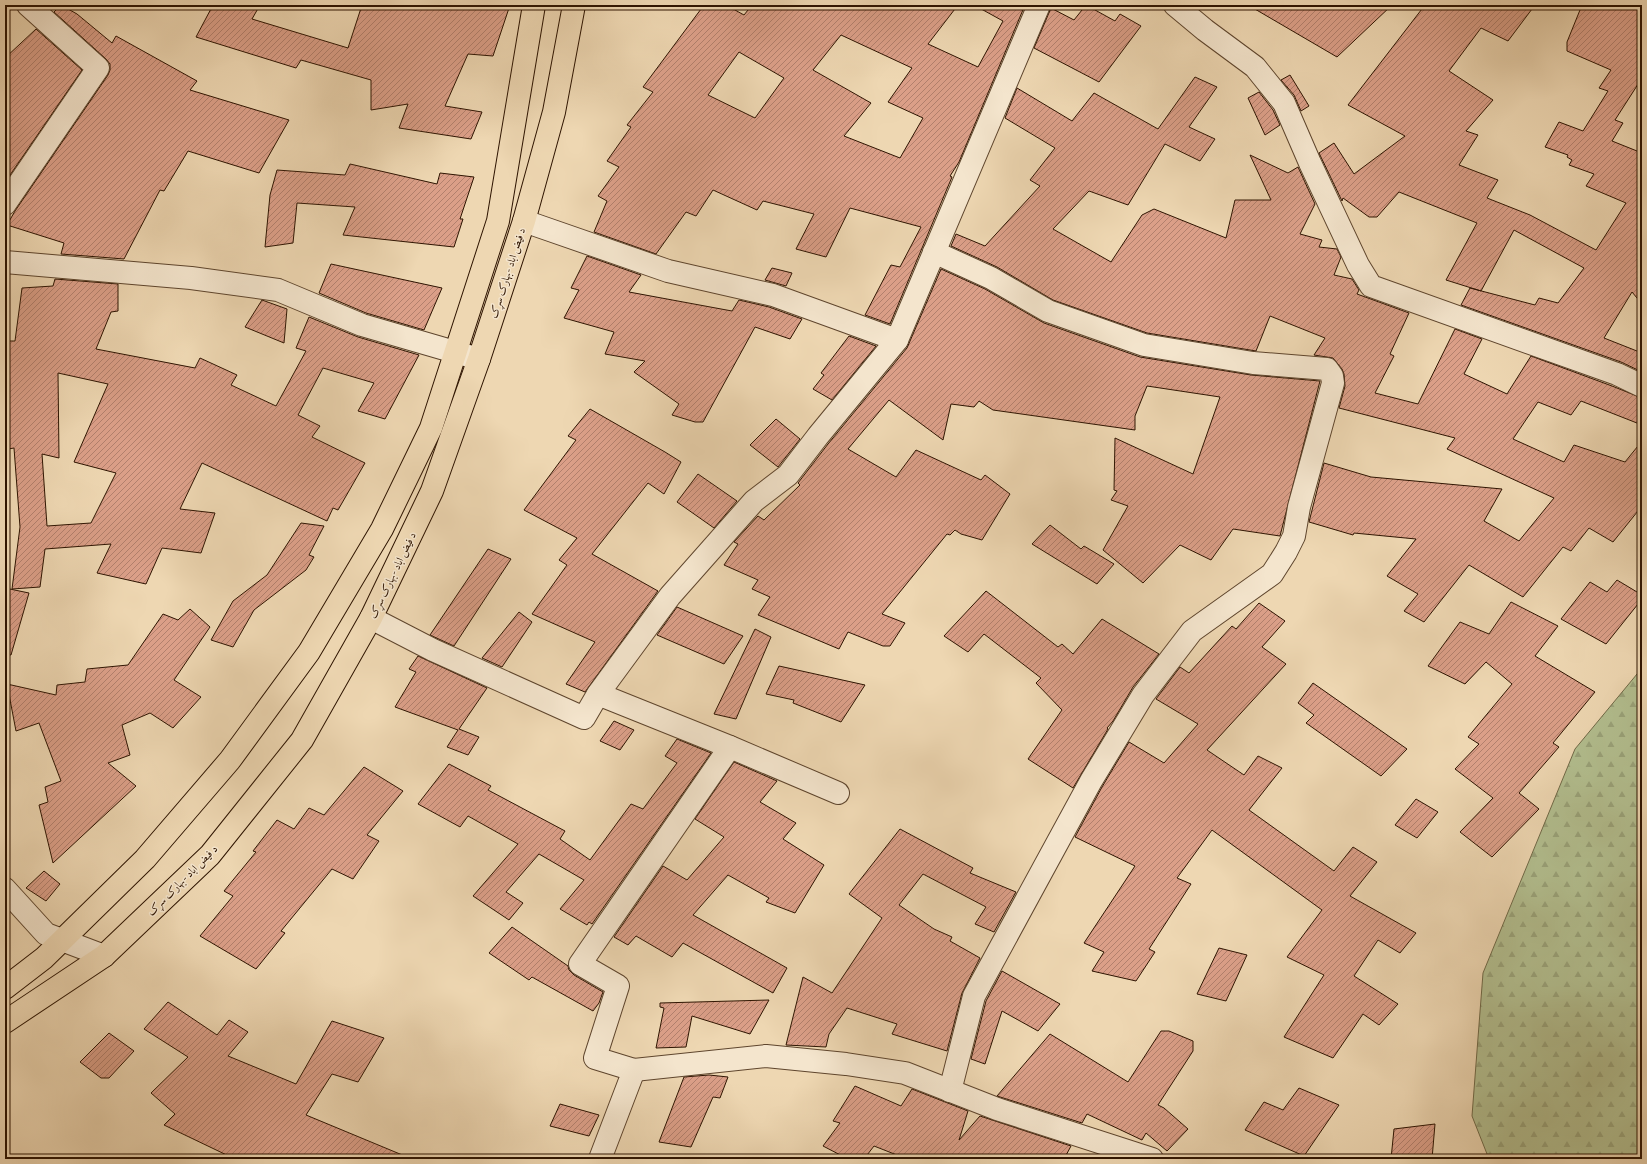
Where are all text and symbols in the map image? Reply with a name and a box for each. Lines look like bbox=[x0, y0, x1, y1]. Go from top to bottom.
street label: د فیض اباد -بهارک سړک bbox=[486, 226, 530, 321]
street label: د فیض اباد -بهارک سړک bbox=[365, 529, 421, 621]
street label: د فیض اباد -بهارک سړک bbox=[144, 842, 222, 920]

